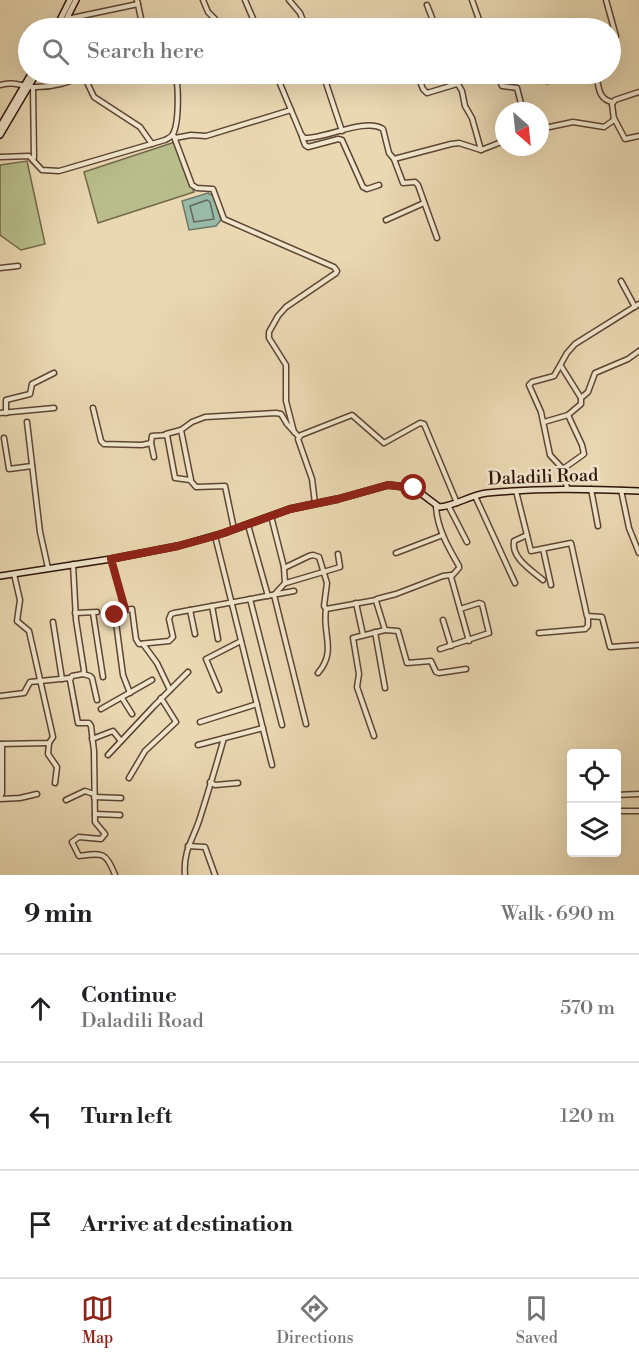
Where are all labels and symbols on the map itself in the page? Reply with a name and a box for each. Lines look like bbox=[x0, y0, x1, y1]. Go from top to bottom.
north arrow bbox=[495, 102, 549, 156]
street label: Daladili Road bbox=[487, 464, 599, 490]
route start bbox=[400, 474, 426, 500]
route end bbox=[101, 601, 127, 627]

